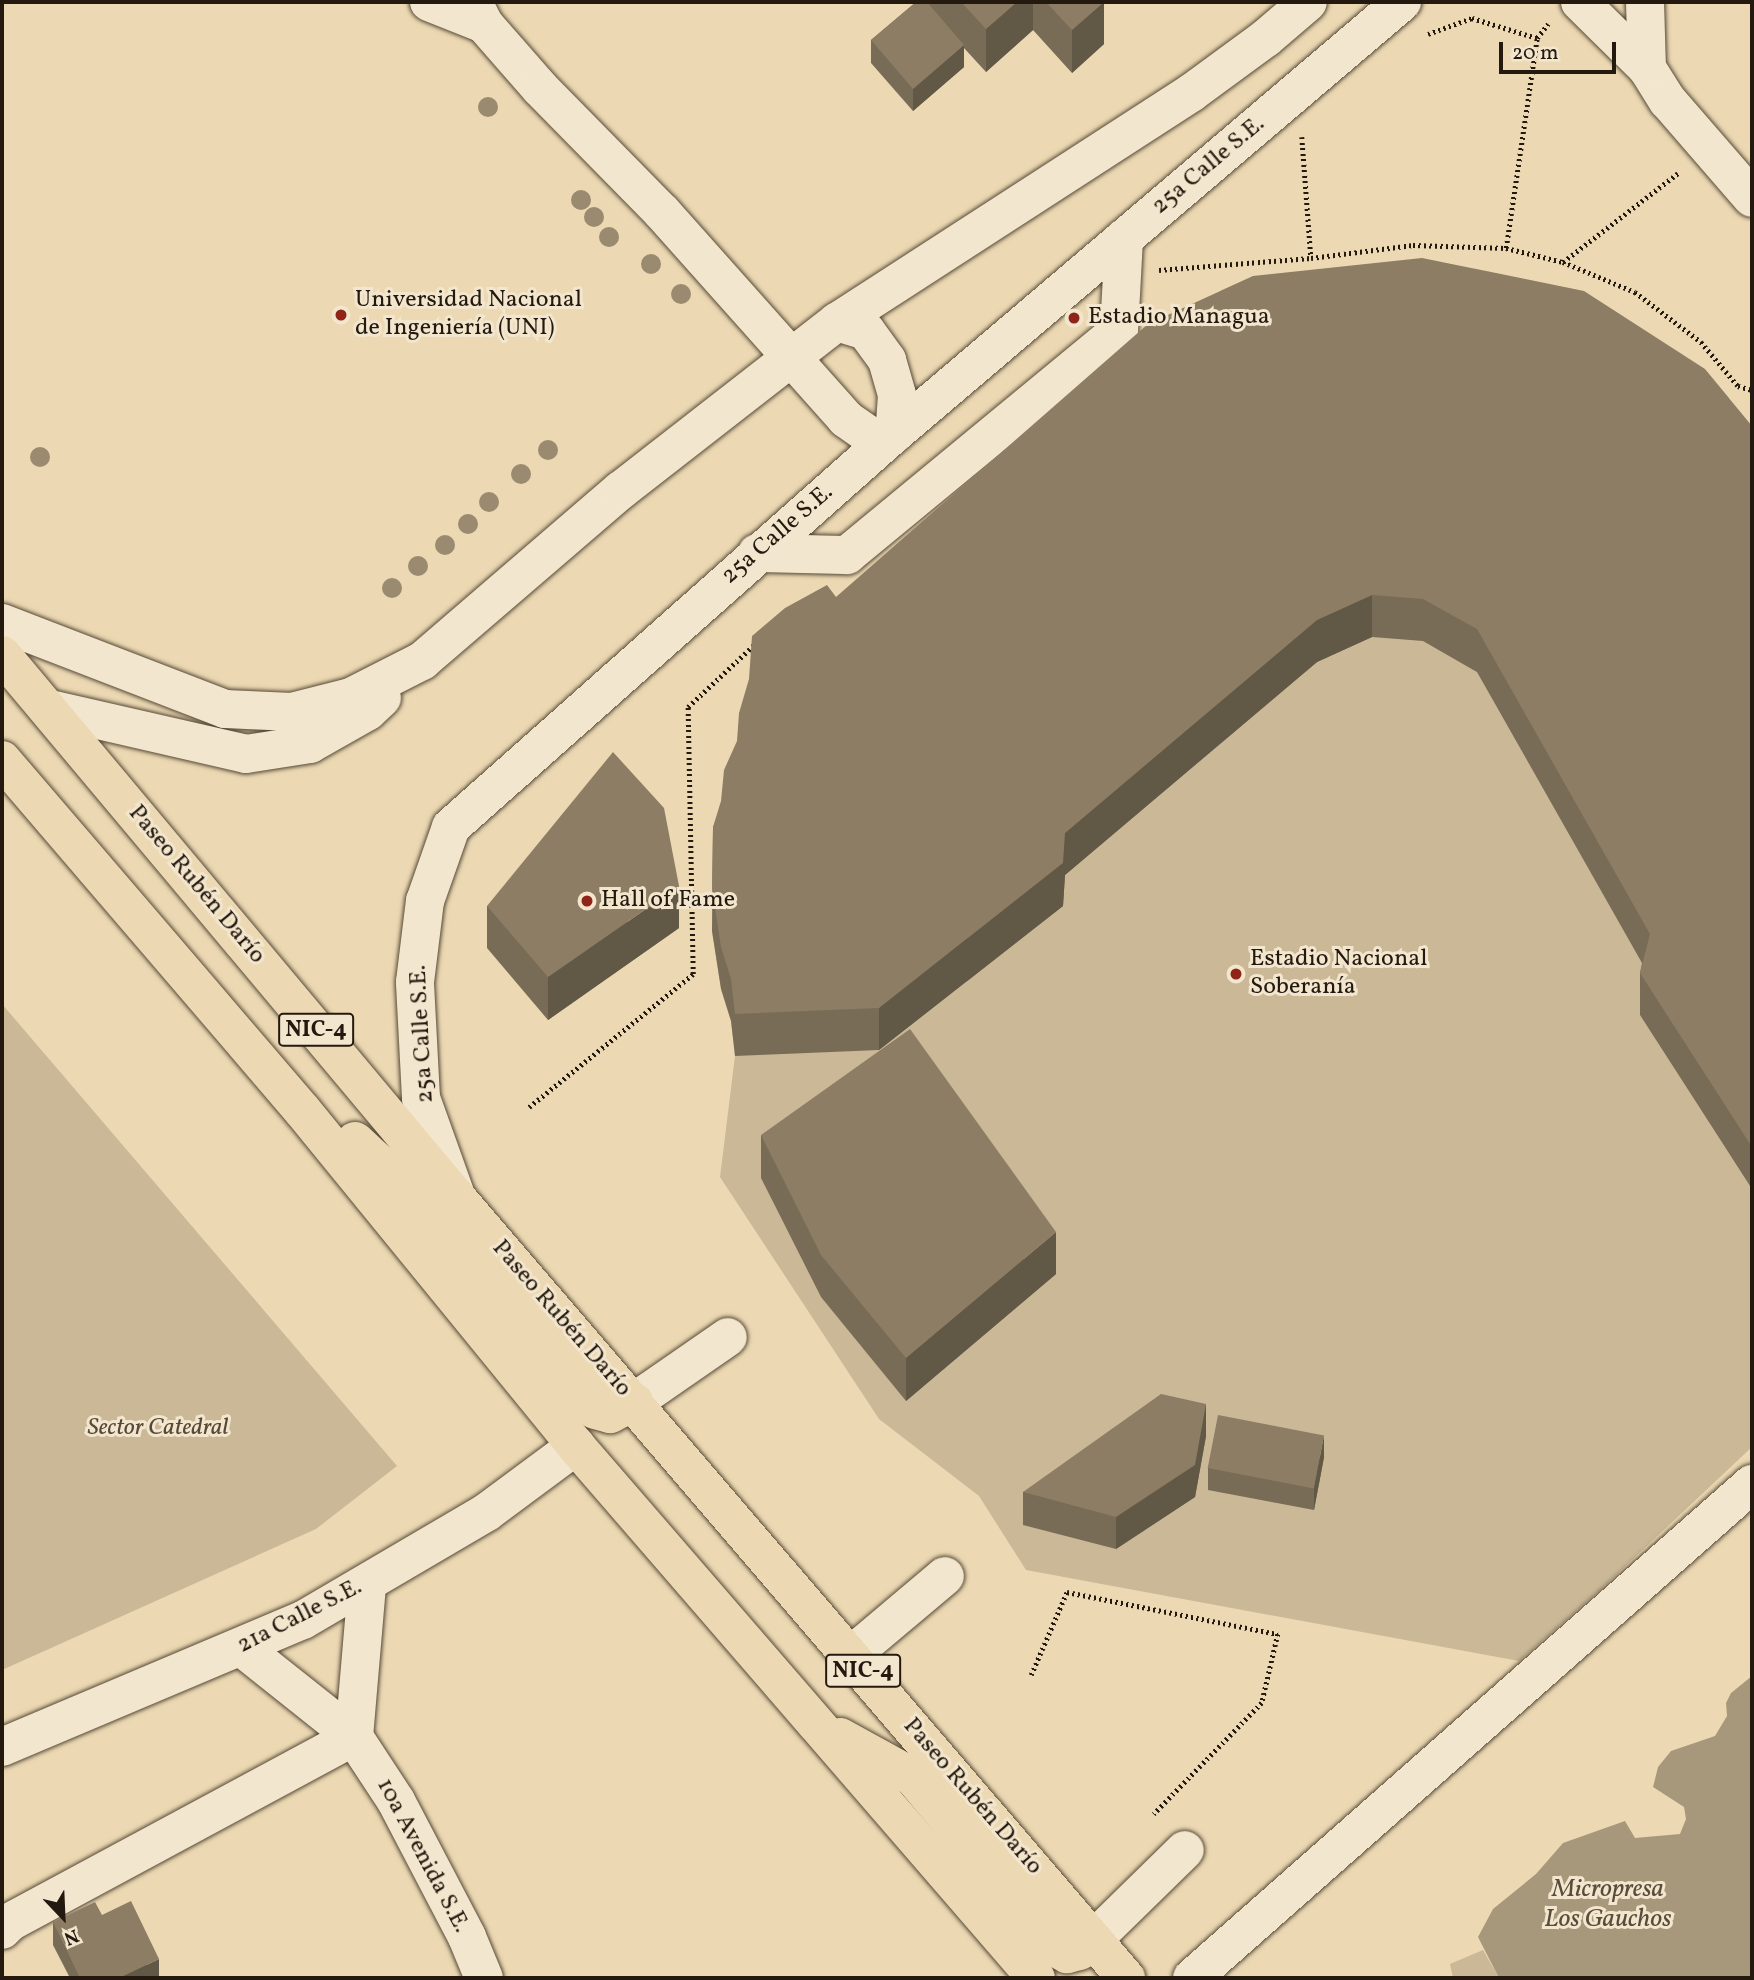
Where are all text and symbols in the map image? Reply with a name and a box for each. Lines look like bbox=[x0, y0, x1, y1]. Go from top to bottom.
scale bar bbox=[1502, 28, 1619, 72]
text: 20 m bbox=[1512, 39, 1558, 68]
street label: 25a Calle S.E. bbox=[1147, 111, 1271, 221]
place label: Universidad Nacional de Ingeniería (UNI) bbox=[355, 287, 582, 343]
place label: Estadio Managua bbox=[1088, 304, 1270, 332]
marker: Universidad Nacional de Ingeniería (UNI) bbox=[333, 307, 349, 323]
marker: Estadio Managua bbox=[1066, 310, 1082, 326]
street label: 25a Calle S.E. bbox=[716, 479, 840, 591]
street label: Paseo Rubén Darío bbox=[121, 800, 271, 970]
place label: Hall of Fame bbox=[601, 887, 733, 915]
marker: Hall of Fame bbox=[579, 893, 595, 909]
place label: Estadio Nacional Soberanía bbox=[1250, 946, 1427, 1002]
street label: 25a Calle S.E. bbox=[405, 964, 441, 1104]
marker: Estadio Nacional Soberanía bbox=[1228, 966, 1244, 982]
road number: NIC-4 bbox=[278, 1010, 354, 1050]
street label: Paseo Rubén Darío bbox=[485, 1235, 637, 1403]
park label: Sector Catedral bbox=[88, 1415, 228, 1443]
street label: 21a Calle S.E. bbox=[233, 1573, 367, 1661]
road number: NIC-4 bbox=[824, 1652, 902, 1690]
street label: Paseo Rubén Darío bbox=[896, 1713, 1048, 1881]
street label: 10a Avenida S.E. bbox=[369, 1774, 475, 1938]
water label: Micropresa Los Gauchos bbox=[1544, 1874, 1672, 1936]
north arrow bbox=[28, 1882, 98, 1952]
text: N bbox=[60, 1922, 83, 1951]

